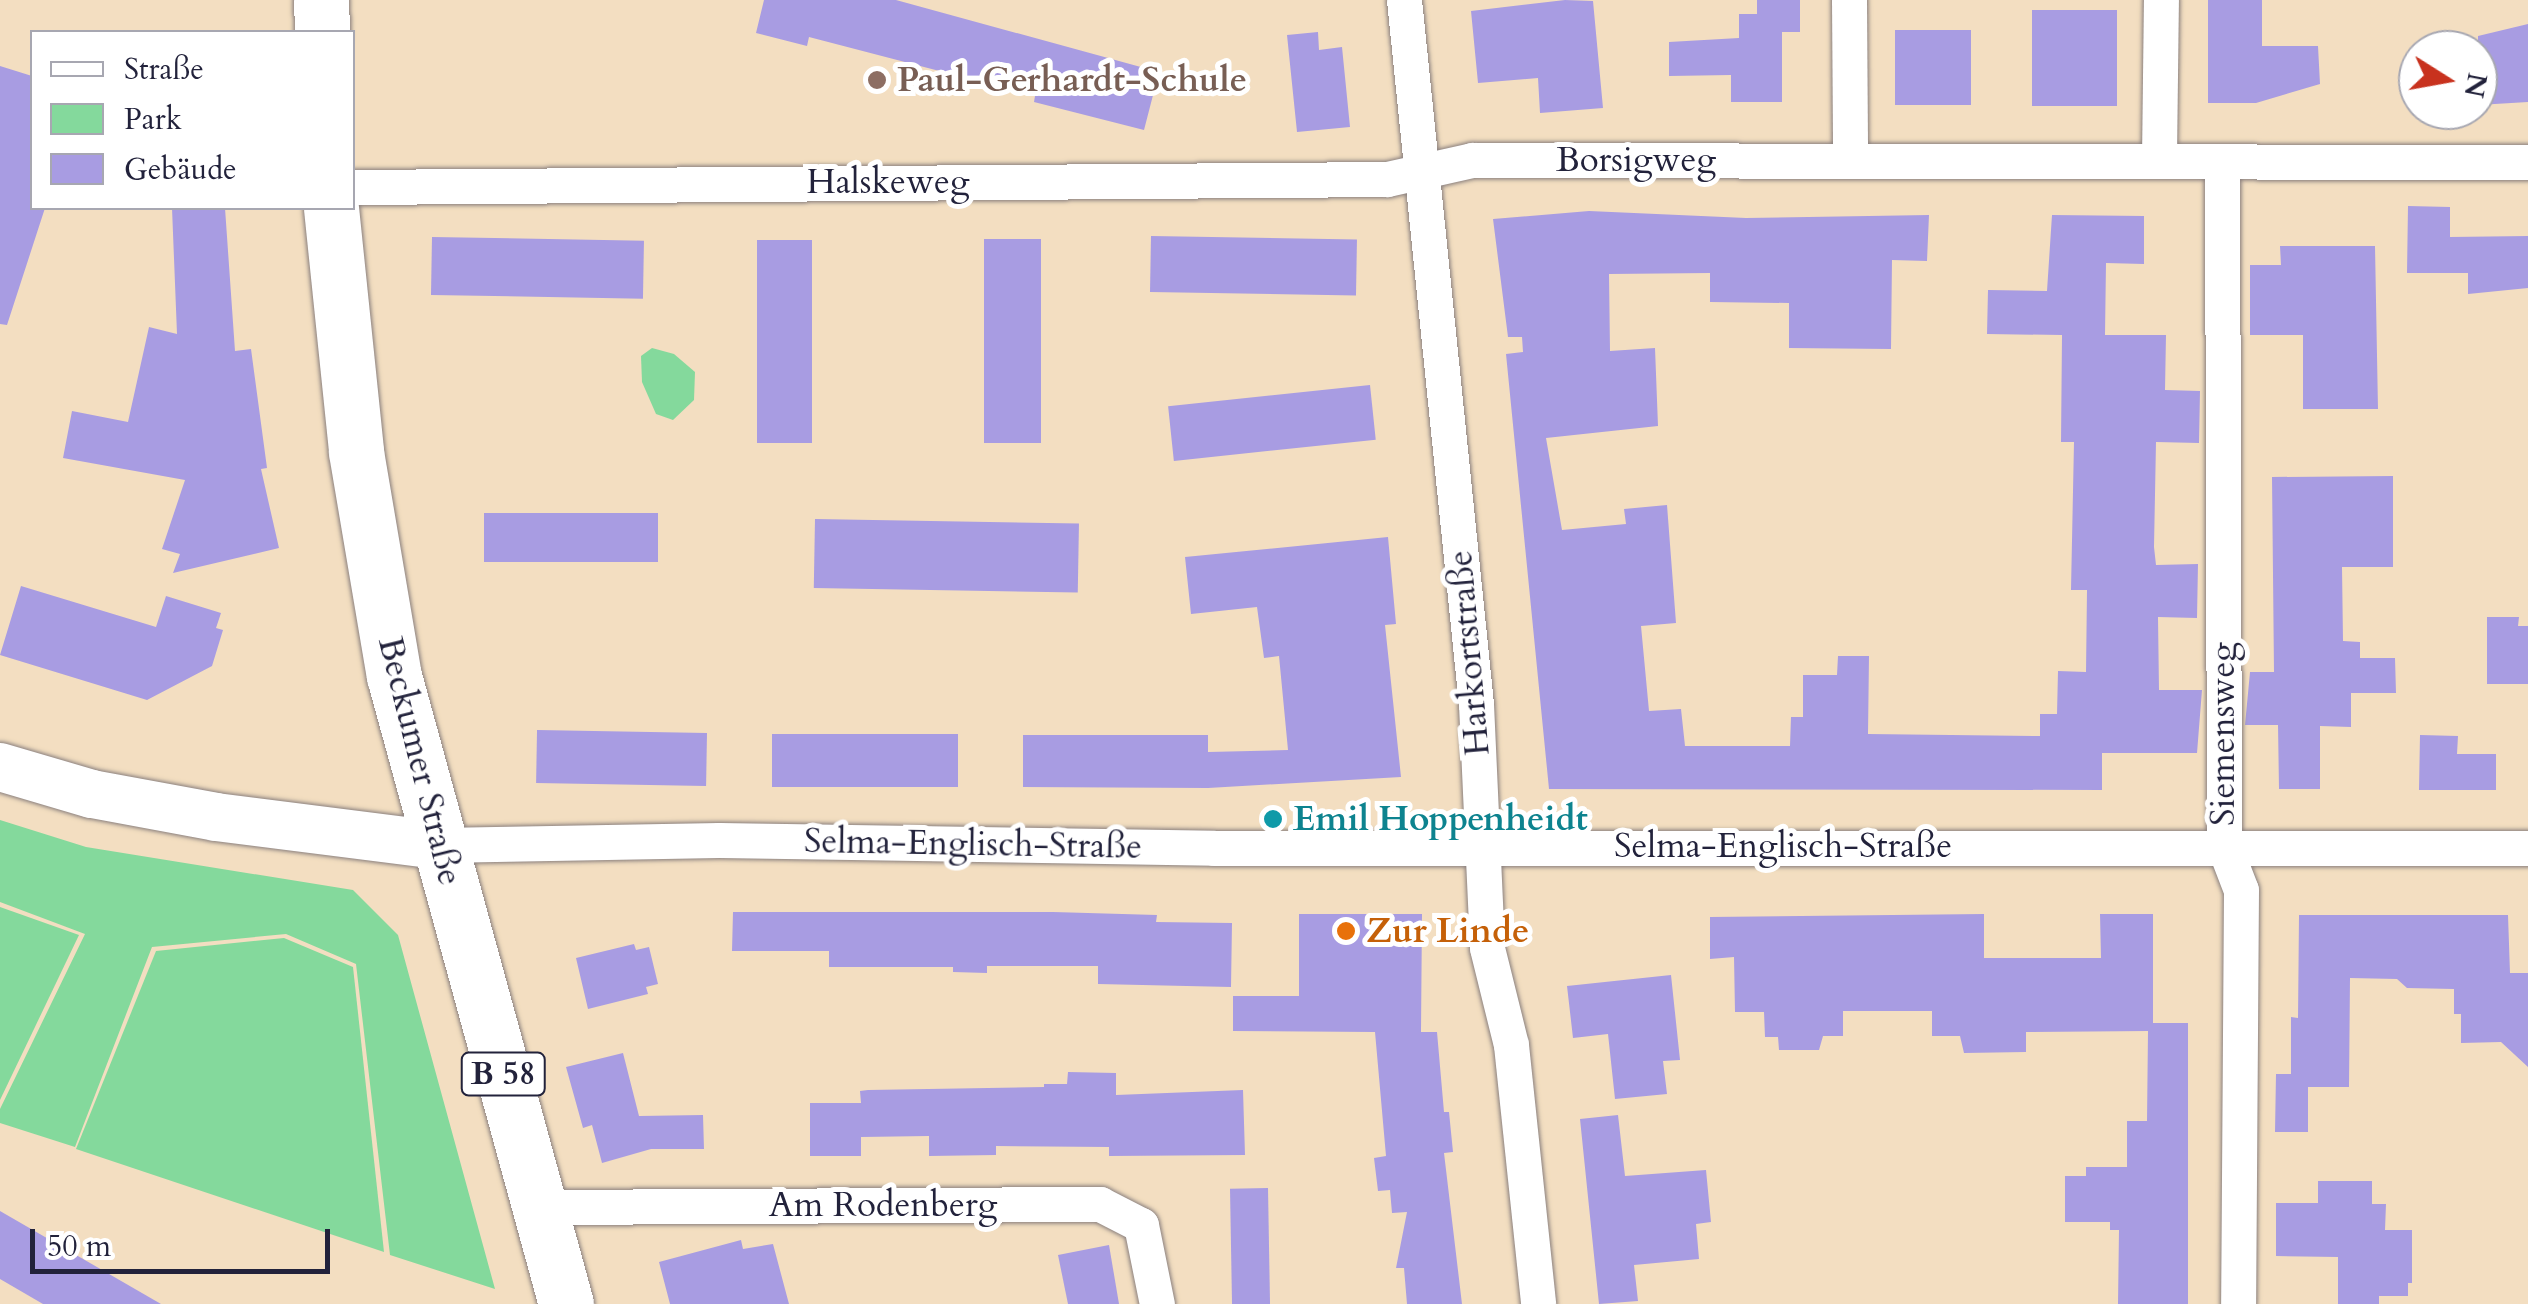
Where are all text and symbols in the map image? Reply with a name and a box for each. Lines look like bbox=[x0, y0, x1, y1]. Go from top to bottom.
legend bbox=[30, 30, 355, 210]
north arrow bbox=[2398, 30, 2498, 130]
text: Straße bbox=[124, 49, 204, 90]
place label: Paul-Gerhardt-Schule bbox=[897, 59, 1247, 101]
marker: Paul-Gerhardt-Schule bbox=[866, 69, 888, 91]
text: N bbox=[2455, 70, 2496, 101]
text: Park bbox=[124, 99, 182, 140]
street label: Borsigweg bbox=[1556, 139, 1716, 181]
text: Gebäude bbox=[124, 149, 237, 190]
street label: Halskeweg bbox=[806, 161, 970, 203]
street label: Harkortstraße bbox=[1439, 549, 1499, 757]
street label: Beckumer Straße bbox=[369, 632, 471, 890]
street label: Siemensweg bbox=[2202, 642, 2244, 826]
place label: Emil Hoppenheidt bbox=[1293, 798, 1588, 840]
marker: Emil Hoppenheidt bbox=[1262, 808, 1284, 830]
street label: Selma-Englisch-Straße bbox=[804, 820, 1142, 868]
street label: Selma-Englisch-Straße bbox=[1614, 825, 1952, 867]
place label: Zur Linde bbox=[1366, 910, 1529, 952]
marker: Zur Linde bbox=[1335, 920, 1357, 942]
road number: B 58 bbox=[460, 1047, 546, 1101]
street label: Am Rodenberg bbox=[769, 1184, 997, 1226]
scale bar bbox=[35, 1209, 335, 1271]
text: 50 m bbox=[47, 1226, 111, 1267]

